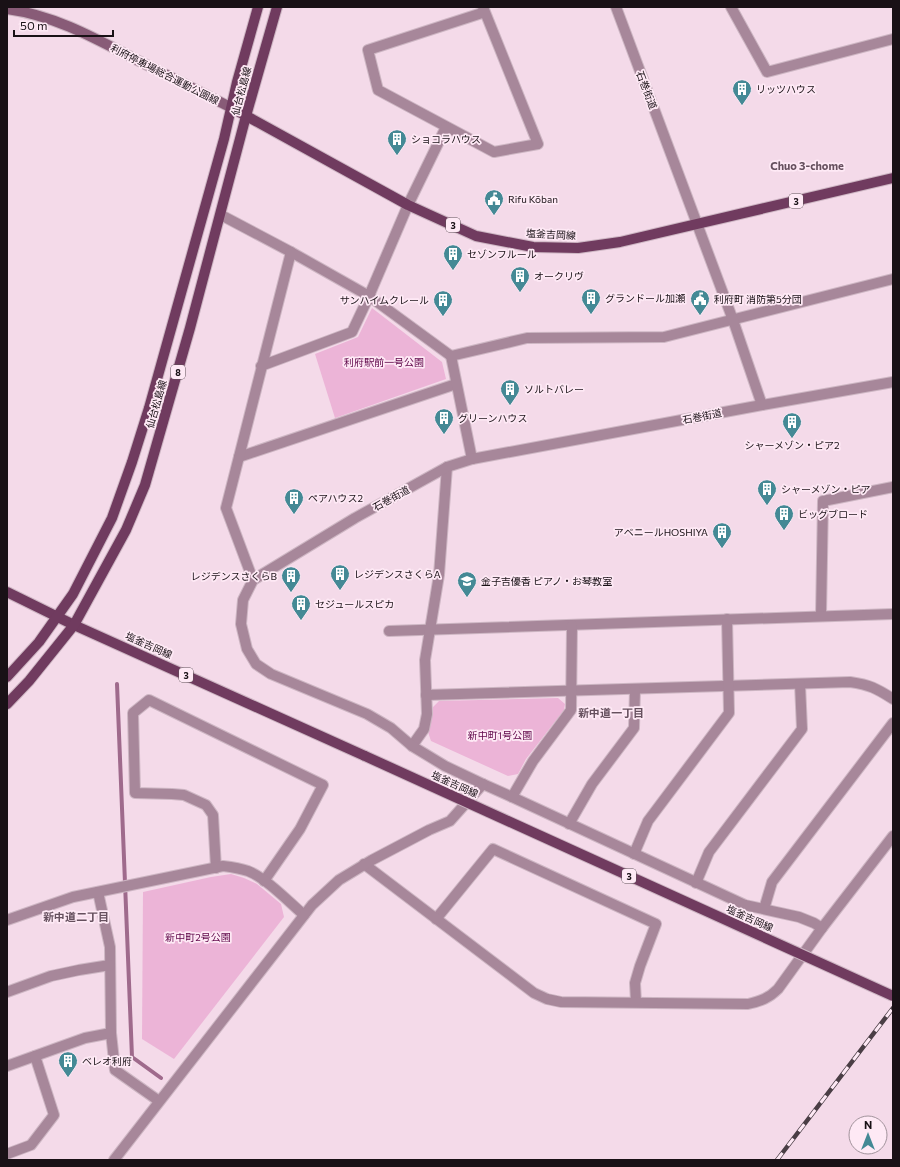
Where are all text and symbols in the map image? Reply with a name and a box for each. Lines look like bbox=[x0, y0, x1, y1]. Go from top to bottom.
scale bar bbox=[14, 12, 113, 38]
text: 50 m bbox=[20, 18, 48, 32]
street label: 利府停車場総合運動公園線 bbox=[109, 41, 221, 107]
street label: 仙台松島線 bbox=[229, 65, 253, 117]
street label: 石巻街道 bbox=[634, 69, 660, 111]
building icon: リッツハウス bbox=[731, 78, 753, 106]
place label: リッツハウス bbox=[756, 83, 816, 95]
building icon: ショコラハウス bbox=[386, 128, 408, 156]
place label: ショコラハウス bbox=[411, 133, 481, 145]
district label: Chuo 3-chome bbox=[770, 159, 844, 172]
public building icon: Rifu Kōban bbox=[483, 188, 505, 216]
place label: Rifu Kōban bbox=[508, 193, 558, 205]
road number: 3 bbox=[789, 194, 803, 208]
road number: 3 bbox=[446, 218, 460, 232]
street label: 塩釜吉岡線 bbox=[526, 227, 576, 241]
building icon: セゾンフルール bbox=[442, 243, 464, 271]
place label: セゾンフルール bbox=[467, 248, 537, 260]
building icon: オークリヴ bbox=[509, 265, 531, 293]
place label: オークリヴ bbox=[534, 270, 584, 282]
building icon: グランドール加瀬 bbox=[580, 287, 602, 315]
public building icon: 利府町 消防第5分団 bbox=[689, 288, 711, 316]
building icon: サンハイムクレール bbox=[432, 289, 454, 317]
place label: グランドール加瀬 bbox=[605, 292, 686, 304]
place label: 利府町 消防第5分団 bbox=[714, 293, 802, 305]
place label: サンハイムクレール bbox=[339, 294, 429, 306]
park label: 利府駅前一号公園 bbox=[344, 356, 424, 368]
road number: 8 bbox=[171, 365, 185, 379]
street label: 仙台松島線 bbox=[143, 378, 169, 430]
building icon: ソルトバレー bbox=[499, 378, 521, 406]
place label: ソルトバレー bbox=[524, 383, 584, 395]
street label: 石巻街道 bbox=[681, 406, 723, 426]
building icon: グリーンハウス bbox=[433, 407, 455, 435]
building icon: シャーメゾン・ピア2 bbox=[781, 411, 803, 439]
place label: グリーンハウス bbox=[458, 412, 528, 424]
place label: シャーメゾン・ピア2 bbox=[744, 439, 840, 451]
building icon: シャーメゾン・ピア bbox=[756, 478, 778, 506]
street label: 石巻街道 bbox=[371, 483, 411, 513]
place label: シャーメゾン・ピア bbox=[781, 483, 871, 495]
building icon: ペアハウス2 bbox=[283, 487, 305, 515]
place label: ペアハウス2 bbox=[308, 492, 364, 504]
building icon: ビッグブロード bbox=[773, 503, 795, 531]
place label: ビッグブロード bbox=[798, 508, 868, 520]
building icon: アベニールHOSHIYA bbox=[711, 521, 733, 549]
place label: アベニールHOSHIYA bbox=[614, 526, 708, 538]
building icon: レジデンスさくらA bbox=[329, 563, 351, 591]
building icon: レジデンスさくらB bbox=[280, 565, 302, 593]
place label: レジデンスさくらA bbox=[354, 568, 441, 580]
place label: レジデンスさくらB bbox=[191, 570, 278, 582]
school or university icon: 金子吉優香 ピアノ・お琴教室 bbox=[456, 570, 478, 598]
place label: 金子吉優香 ピアノ・お琴教室 bbox=[481, 575, 612, 587]
building icon: セジュールスピカ bbox=[290, 593, 312, 621]
place label: セジュールスピカ bbox=[315, 598, 394, 610]
street label: 塩釜吉岡線 bbox=[124, 629, 174, 661]
road number: 3 bbox=[179, 668, 193, 682]
district label: 新中道一丁目 bbox=[578, 706, 644, 719]
park label: 新中町1号公園 bbox=[468, 729, 532, 741]
street label: 塩釜吉岡線 bbox=[430, 768, 480, 800]
road number: 3 bbox=[622, 869, 636, 883]
street label: 塩釜吉岡線 bbox=[725, 902, 775, 934]
district label: 新中道二丁目 bbox=[43, 910, 109, 923]
park label: 新中町2号公園 bbox=[165, 931, 231, 943]
building icon: ベレオ利府 bbox=[57, 1050, 79, 1078]
place label: ベレオ利府 bbox=[82, 1055, 132, 1067]
north arrow bbox=[848, 1115, 888, 1155]
text: N bbox=[864, 1118, 872, 1131]

